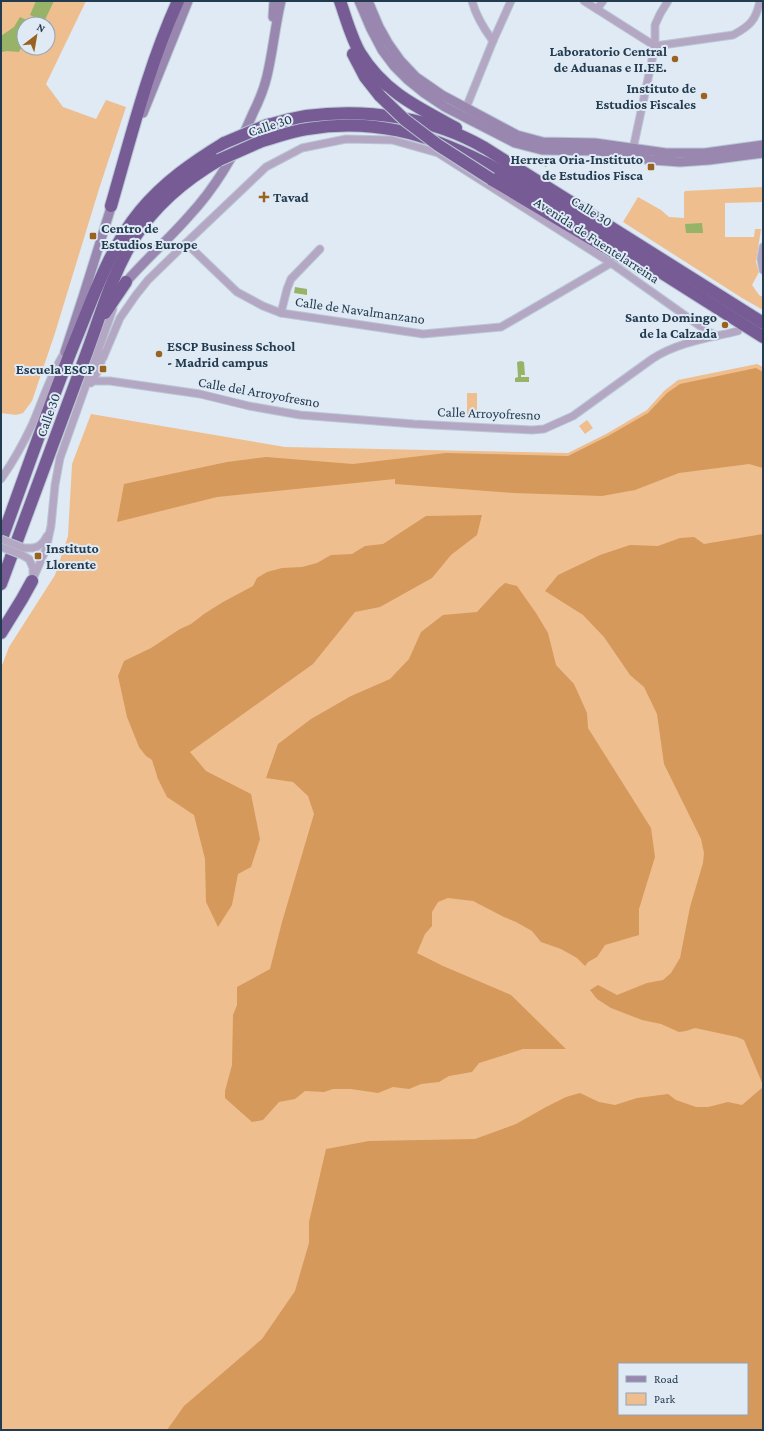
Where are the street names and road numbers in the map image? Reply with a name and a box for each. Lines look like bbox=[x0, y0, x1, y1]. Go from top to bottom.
street label: Calle 30 bbox=[246, 110, 294, 140]
street label: Calle 30 bbox=[569, 192, 616, 230]
street label: Avenida de Fuentelarreina bbox=[531, 194, 663, 287]
street label: Calle de Navalmanzano bbox=[294, 293, 426, 327]
street label: Calle del Arroyofresno bbox=[197, 373, 321, 411]
street label: Calle 30 bbox=[33, 391, 63, 439]
street label: Calle Arroyofresno bbox=[437, 403, 541, 423]

